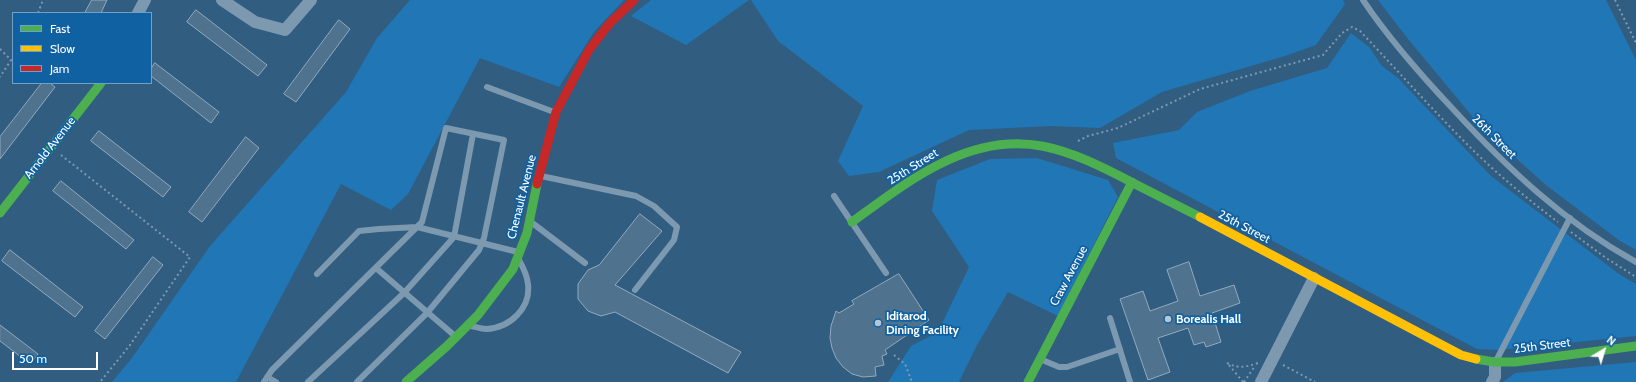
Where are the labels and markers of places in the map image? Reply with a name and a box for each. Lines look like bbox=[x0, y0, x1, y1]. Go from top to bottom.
place label: Iditarod Dining Facility bbox=[886, 309, 959, 337]
place label: Borealis Hall bbox=[1176, 312, 1241, 326]
marker: Borealis Hall bbox=[1163, 314, 1173, 324]
marker: Iditarod Dining Facility bbox=[873, 318, 883, 328]

